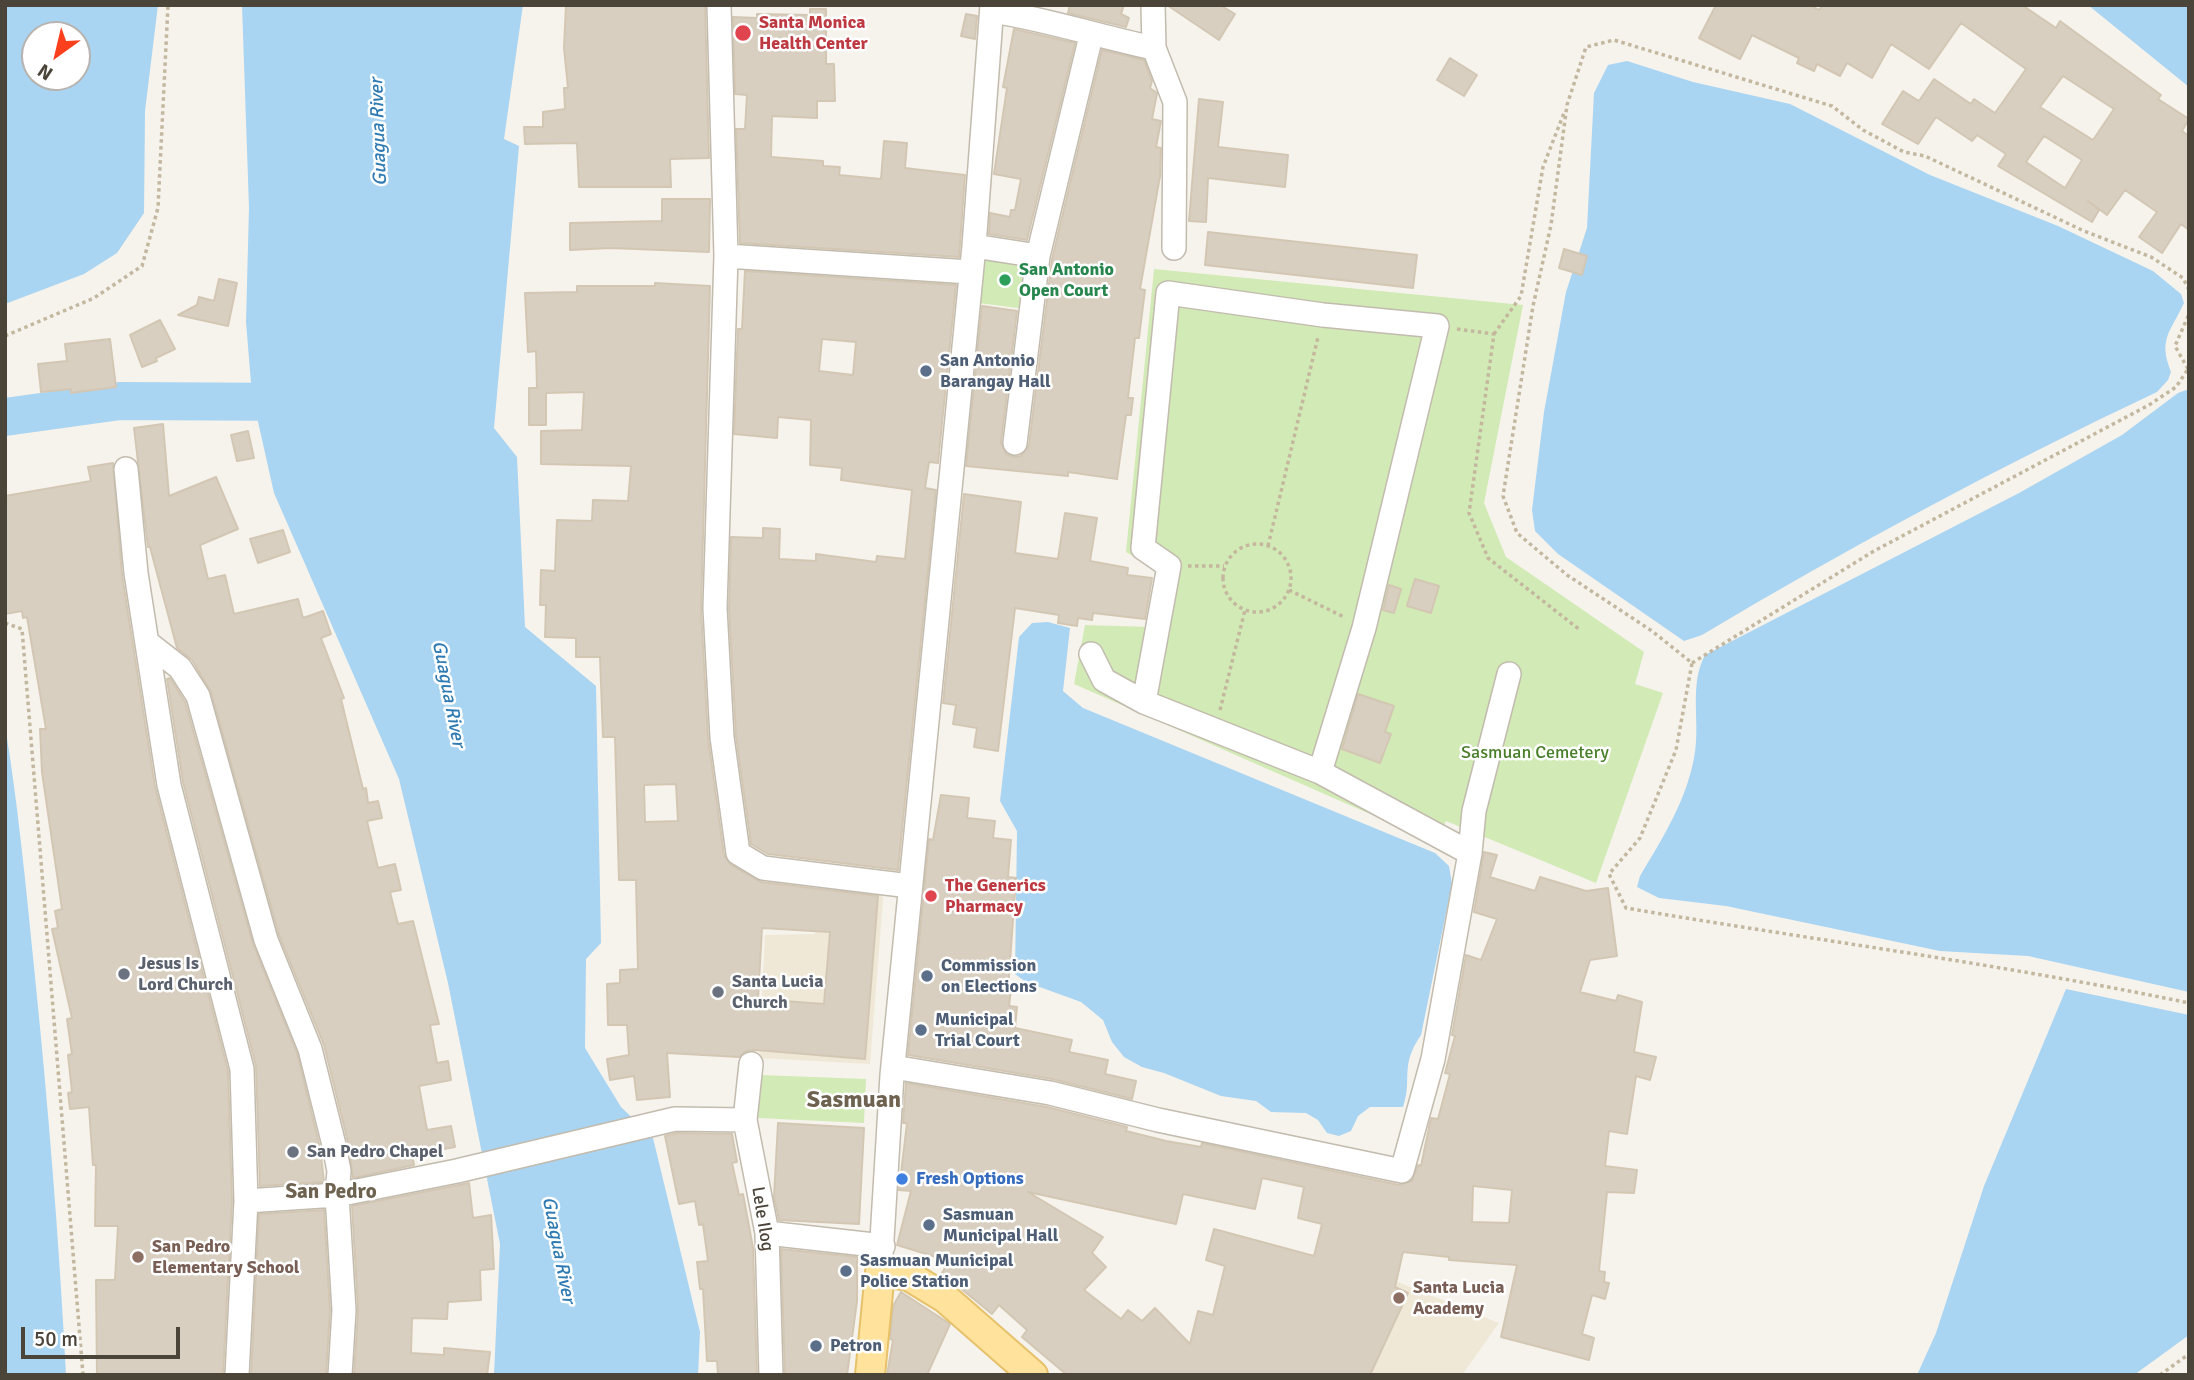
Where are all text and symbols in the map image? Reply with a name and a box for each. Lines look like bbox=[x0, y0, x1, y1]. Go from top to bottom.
place label: Santa Monica Health Center bbox=[759, 12, 868, 54]
north arrow bbox=[21, 21, 91, 91]
marker: Santa Monica Health Center bbox=[733, 23, 753, 43]
text: N bbox=[33, 58, 58, 85]
water label: Guagua River bbox=[366, 78, 392, 186]
place label: San Antonio Open Court bbox=[1019, 259, 1114, 302]
marker: San Antonio Open Court bbox=[997, 272, 1013, 288]
place label: San Antonio Barangay Hall bbox=[940, 350, 1051, 392]
marker: San Antonio Barangay Hall bbox=[918, 363, 934, 379]
water label: Guagua River bbox=[427, 639, 469, 749]
park label: Sasmuan Cemetery bbox=[1461, 742, 1609, 764]
place label: The Generics Pharmacy bbox=[945, 875, 1046, 917]
marker: The Generics Pharmacy bbox=[923, 888, 939, 904]
place label: Jesus Is Lord Church bbox=[138, 953, 233, 996]
place label: Commission on Elections bbox=[941, 955, 1037, 998]
marker: Jesus Is Lord Church bbox=[116, 966, 132, 982]
marker: Commission on Elections bbox=[919, 968, 935, 984]
place label: Santa Lucia Church bbox=[732, 971, 823, 1014]
marker: Santa Lucia Church bbox=[710, 984, 726, 1000]
place label: Municipal Trial Court bbox=[935, 1009, 1020, 1052]
marker: Municipal Trial Court bbox=[913, 1022, 929, 1038]
district label: Sasmuan bbox=[807, 1087, 901, 1115]
place label: San Pedro Chapel bbox=[307, 1141, 443, 1163]
marker: San Pedro Chapel bbox=[285, 1144, 301, 1160]
place label: Fresh Options bbox=[916, 1168, 1024, 1190]
marker: Fresh Options bbox=[894, 1171, 910, 1187]
district label: San Pedro bbox=[285, 1179, 377, 1205]
street label: Lele Ilog bbox=[746, 1185, 778, 1253]
water label: Guagua River bbox=[537, 1195, 579, 1305]
place label: Sasmuan Municipal Hall bbox=[943, 1204, 1058, 1246]
marker: Sasmuan Municipal Hall bbox=[921, 1217, 937, 1233]
place label: San Pedro Elementary School bbox=[152, 1236, 299, 1278]
marker: San Pedro Elementary School bbox=[130, 1249, 146, 1265]
place label: Sasmuan Municipal Police Station bbox=[860, 1250, 1013, 1292]
marker: Sasmuan Municipal Police Station bbox=[838, 1263, 854, 1279]
place label: Santa Lucia Academy bbox=[1413, 1277, 1504, 1320]
marker: Santa Lucia Academy bbox=[1391, 1290, 1407, 1306]
scale bar bbox=[24, 1314, 184, 1358]
text: 50 m bbox=[34, 1326, 78, 1352]
place label: Petron bbox=[830, 1335, 882, 1357]
marker: Petron bbox=[808, 1338, 824, 1354]

